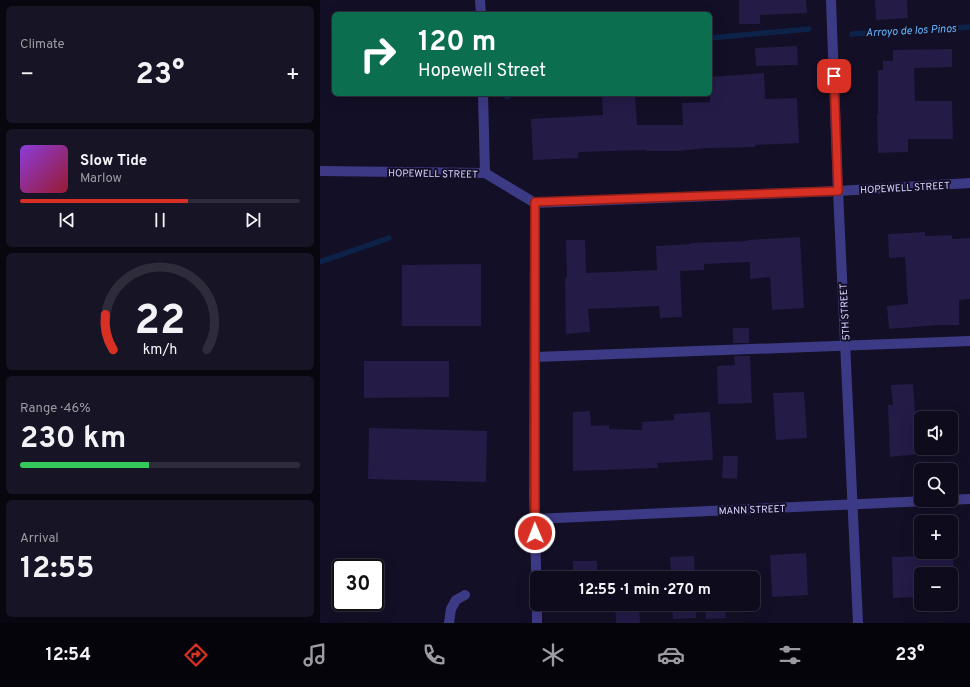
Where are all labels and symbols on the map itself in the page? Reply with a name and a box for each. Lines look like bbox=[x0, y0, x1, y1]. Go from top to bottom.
water label: Arroyo de los Pinos bbox=[865, 22, 958, 40]
pin bbox=[817, 59, 851, 93]
street label: HOPEWELL STREET bbox=[388, 167, 478, 182]
street label: HOPEWELL STREET bbox=[860, 180, 950, 197]
street label: 5TH STREET bbox=[838, 283, 853, 341]
street label: MANN STREET bbox=[718, 503, 786, 518]
position arrow bbox=[514, 512, 556, 554]
speed limit sign: 30 bbox=[332, 559, 384, 611]

